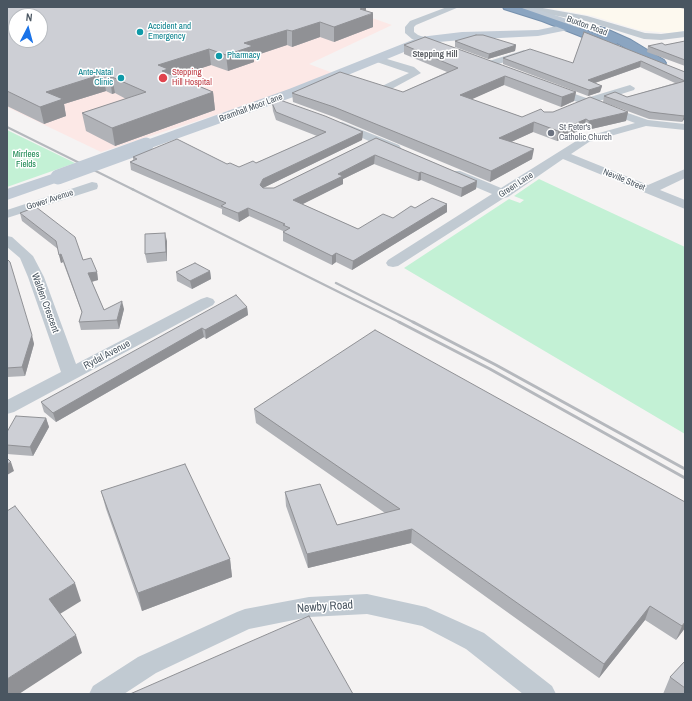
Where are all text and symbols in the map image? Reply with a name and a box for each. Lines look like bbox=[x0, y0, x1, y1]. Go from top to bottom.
north arrow bbox=[8, 8, 48, 48]
text: N bbox=[25, 10, 33, 24]
street label: Buxton Road bbox=[565, 14, 609, 38]
place label: Accident and Emergency bbox=[148, 22, 191, 43]
marker: Accident and Emergency bbox=[135, 27, 145, 37]
district label: Stepping Hill bbox=[412, 50, 458, 60]
marker: Pharmacy bbox=[214, 51, 224, 61]
place label: Pharmacy bbox=[227, 51, 260, 61]
place label: Ante-Natal Clinic bbox=[78, 68, 113, 89]
place label: Stepping Hill Hospital bbox=[172, 68, 212, 89]
marker: Stepping Hill Hospital bbox=[157, 72, 169, 84]
marker: Ante-Natal Clinic bbox=[116, 73, 126, 83]
street label: Bramhall Moor Lane bbox=[218, 92, 284, 124]
place label: St Peter's Catholic Church bbox=[559, 123, 612, 144]
marker: St Peter's Catholic Church bbox=[546, 128, 556, 138]
park label: Mirrlees Fields bbox=[13, 150, 39, 171]
street label: Neville Street bbox=[601, 167, 647, 193]
street label: Green Lane bbox=[497, 170, 535, 200]
street label: Gower Avenue bbox=[25, 187, 75, 213]
street label: Walden Crescent bbox=[29, 272, 61, 334]
street label: Rydal Avenue bbox=[82, 338, 132, 372]
street label: Newby Road bbox=[296, 598, 354, 616]

